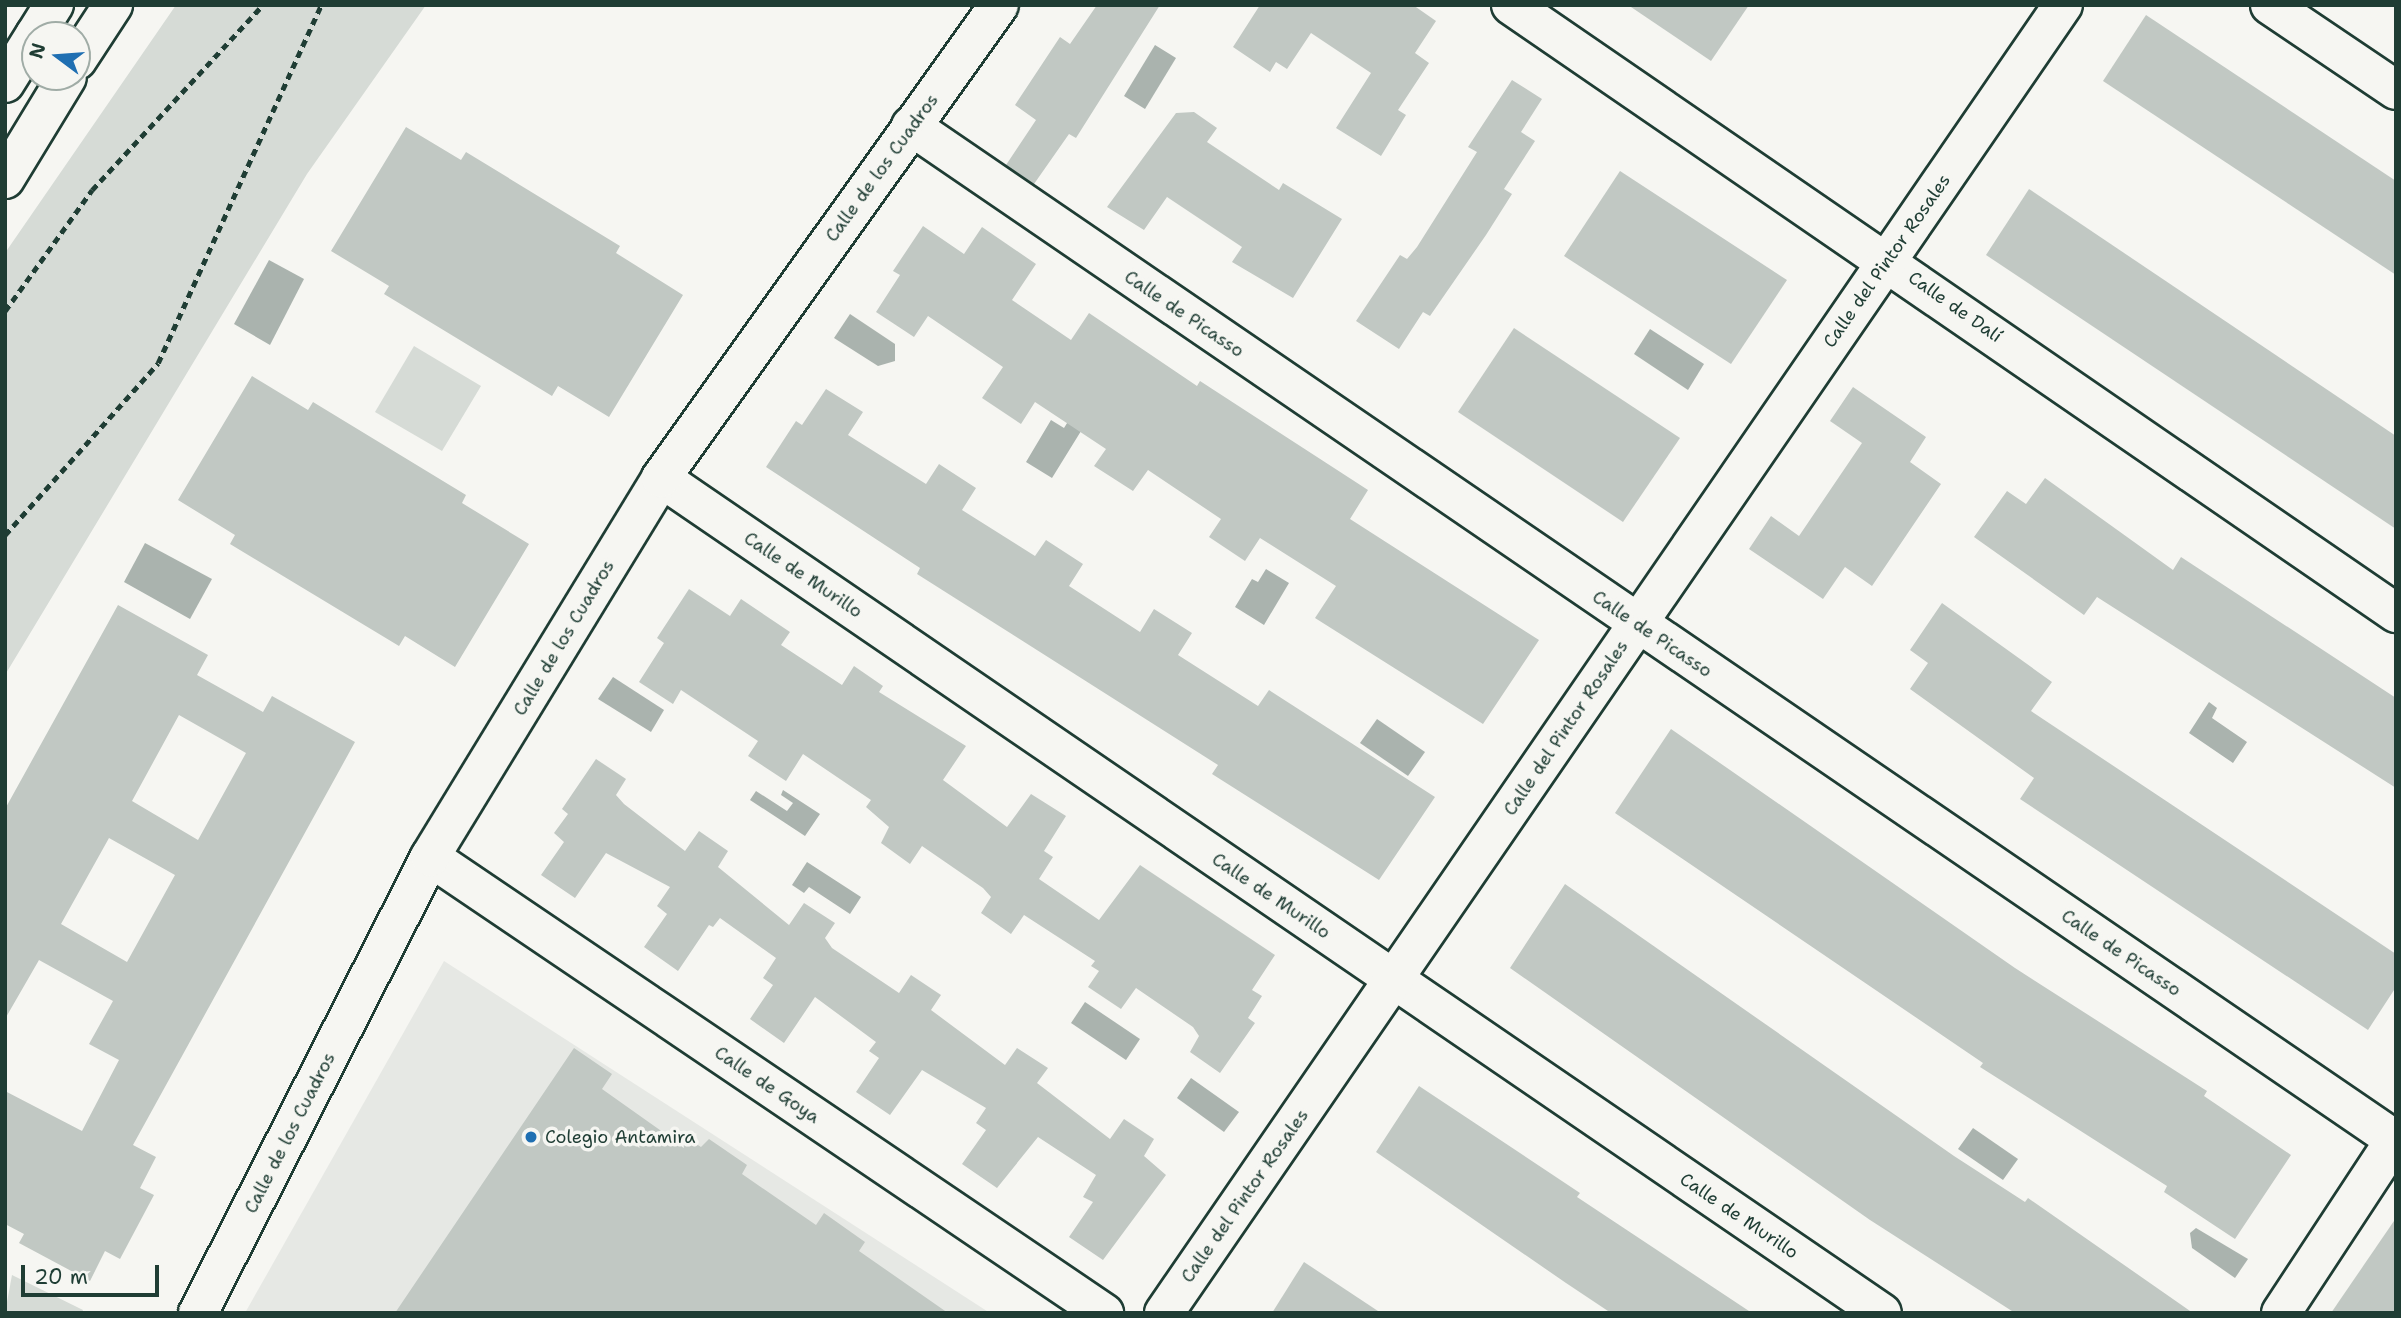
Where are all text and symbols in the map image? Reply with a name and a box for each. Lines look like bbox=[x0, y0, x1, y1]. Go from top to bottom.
north arrow bbox=[21, 21, 91, 91]
text: N bbox=[23, 40, 51, 61]
street label: Calle de los Cuadros bbox=[821, 90, 943, 246]
street label: Calle del Pintor Rosales bbox=[1819, 170, 1955, 352]
street label: Calle de Picasso bbox=[1120, 266, 1248, 362]
street label: Calle de Dalí bbox=[1904, 267, 2006, 347]
street label: Calle de Murillo bbox=[740, 527, 866, 623]
street label: Calle de los Cuadros bbox=[509, 556, 619, 720]
street label: Calle de Picasso bbox=[1588, 586, 1716, 682]
street label: Calle del Pintor Rosales bbox=[1499, 636, 1633, 820]
street label: Calle de Murillo bbox=[1208, 848, 1334, 944]
street label: Calle de Picasso bbox=[2057, 905, 2185, 1001]
street label: Calle de Goya bbox=[710, 1042, 824, 1128]
street label: Calle de los Cuadros bbox=[240, 1049, 340, 1217]
street label: Calle del Pintor Rosales bbox=[1177, 1105, 1313, 1287]
place label: Colegio Antamira bbox=[545, 1126, 695, 1148]
marker: Colegio Antamira bbox=[523, 1129, 539, 1145]
street label: Calle de Murillo bbox=[1676, 1168, 1802, 1264]
scale bar bbox=[24, 1252, 163, 1296]
text: 20 m bbox=[34, 1263, 88, 1291]

